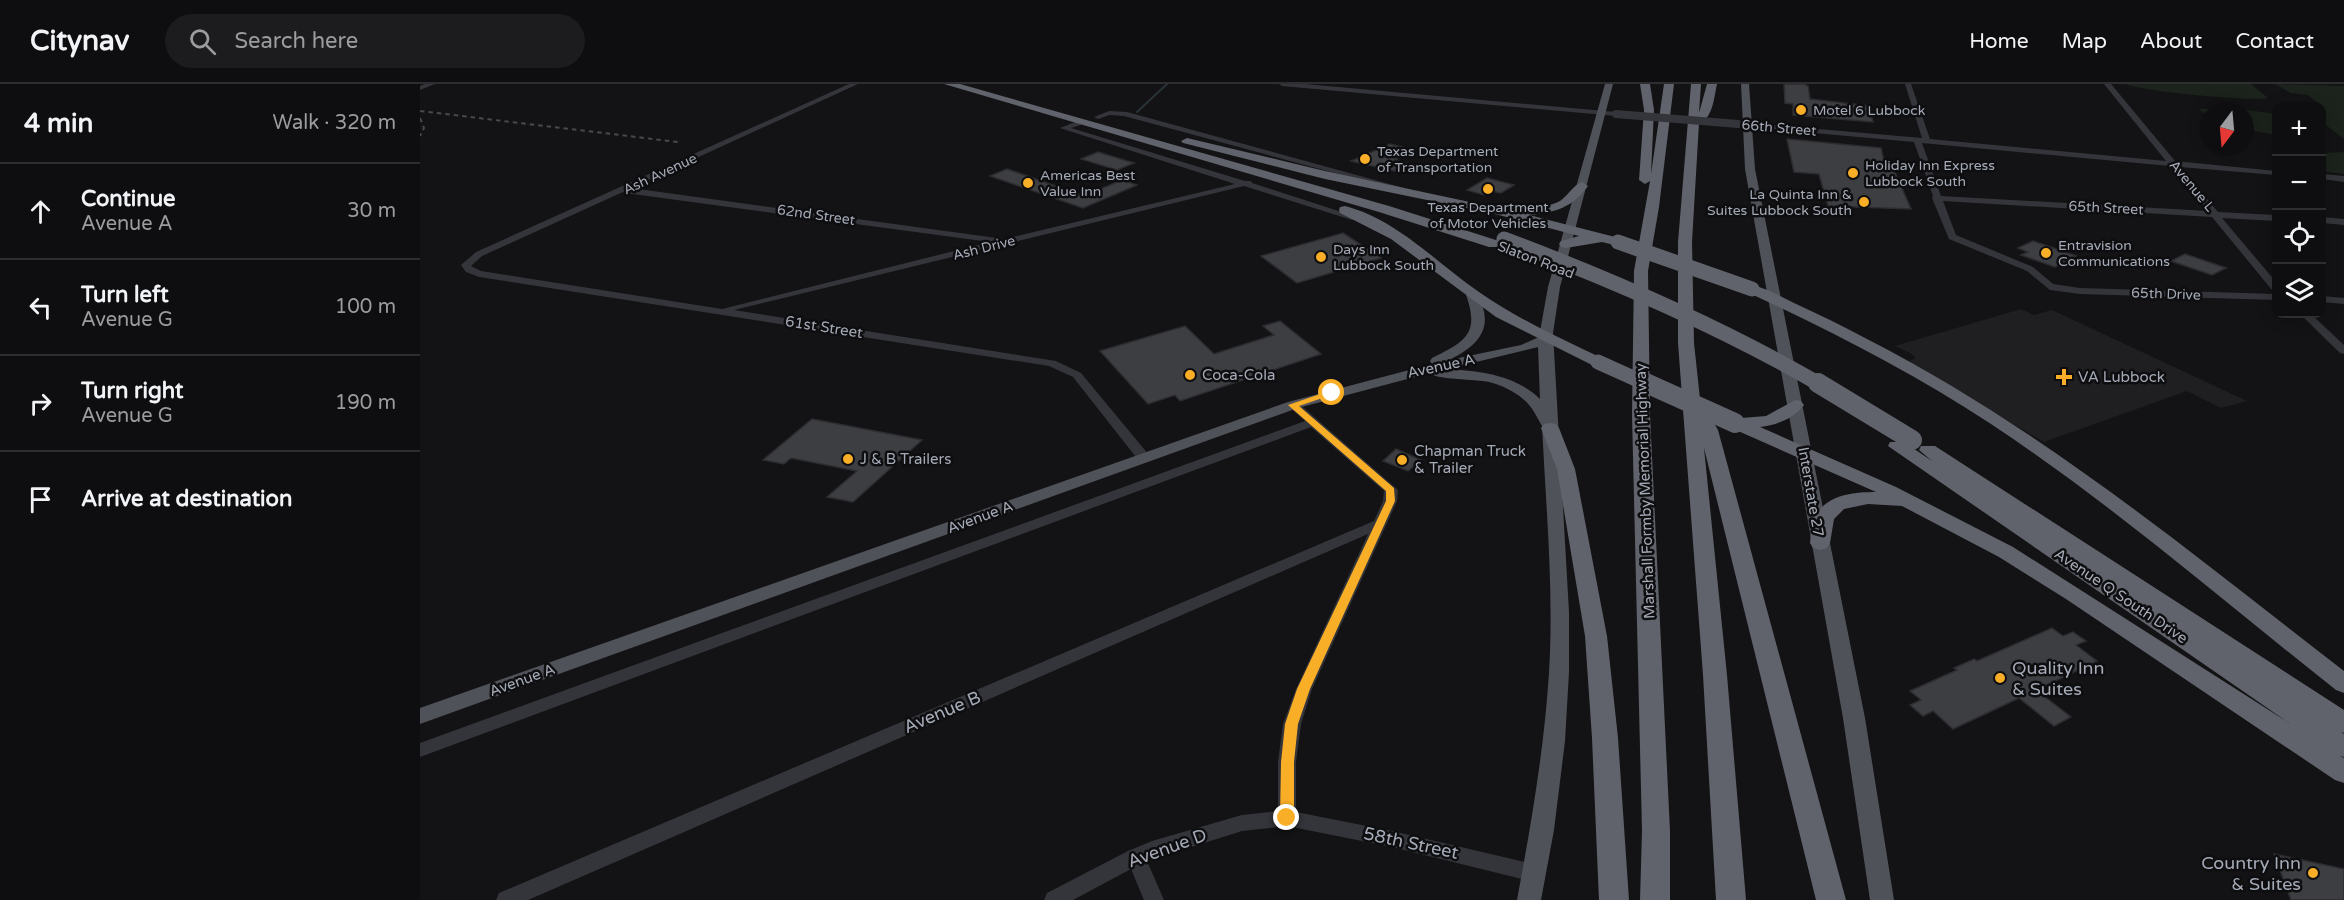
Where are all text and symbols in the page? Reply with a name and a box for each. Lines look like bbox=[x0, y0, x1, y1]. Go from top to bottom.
search box bbox=[165, 14, 585, 68]
text: Citynav bbox=[30, 24, 129, 58]
icon: search bbox=[186, 25, 219, 58]
text: Search here bbox=[234, 28, 358, 54]
text: Home bbox=[1969, 29, 2029, 54]
text: Map bbox=[2062, 29, 2107, 54]
text: About bbox=[2140, 29, 2202, 54]
text: Contact bbox=[2235, 29, 2314, 54]
place label: Motel 6 Lubbock bbox=[1813, 102, 1926, 119]
north arrow bbox=[2200, 102, 2254, 156]
map controls bbox=[2272, 102, 2326, 318]
button: + bbox=[2272, 102, 2326, 156]
marker: Motel 6 Lubbock bbox=[1794, 103, 1808, 117]
text: 4 min bbox=[24, 108, 93, 139]
text: Walk · 320 m bbox=[273, 111, 396, 135]
street label: 66th Street bbox=[1741, 116, 1818, 140]
place label: Texas Department of Transportation bbox=[1377, 143, 1499, 176]
street label: Ash Avenue bbox=[620, 149, 700, 198]
marker: Texas Department of Transportation bbox=[1358, 152, 1372, 166]
button: − bbox=[2272, 156, 2326, 210]
place label: Holiday Inn Express Lubbock South bbox=[1865, 157, 1995, 190]
street label: Avenue L bbox=[2166, 157, 2218, 215]
marker: Holiday Inn Express Lubbock South bbox=[1846, 166, 1860, 180]
place label: Americas Best Value Inn bbox=[1040, 167, 1136, 200]
marker: Americas Best Value Inn bbox=[1021, 176, 1035, 190]
marker: Texas Department of Motor Vehicles bbox=[1481, 182, 1495, 196]
text: Continue bbox=[81, 186, 176, 212]
place label: La Quinta Inn & Suites Lubbock South bbox=[1707, 186, 1852, 219]
icon: ahead bbox=[24, 195, 57, 228]
marker: La Quinta Inn & Suites Lubbock South bbox=[1857, 195, 1871, 209]
street label: 65th Street bbox=[2068, 198, 2145, 218]
text: 30 m bbox=[347, 199, 396, 223]
place label: Texas Department of Motor Vehicles bbox=[1427, 199, 1549, 232]
street label: 62nd Street bbox=[776, 201, 857, 229]
button: locate bbox=[2272, 210, 2326, 264]
text: Avenue A bbox=[81, 212, 173, 236]
street label: Ash Drive bbox=[951, 232, 1017, 264]
place label: Entravision Communications bbox=[2058, 237, 2170, 270]
street label: Slaton Road bbox=[1495, 238, 1577, 282]
place label: Days Inn Lubbock South bbox=[1333, 241, 1434, 274]
marker: Entravision Communications bbox=[2039, 246, 2053, 260]
marker: Days Inn Lubbock South bbox=[1314, 250, 1328, 264]
button: layers bbox=[2272, 264, 2326, 318]
text: Turn left bbox=[81, 282, 169, 308]
street label: 65th Drive bbox=[2131, 284, 2201, 304]
icon: left bbox=[24, 291, 57, 324]
text: 100 m bbox=[335, 295, 396, 319]
text: Avenue G bbox=[81, 308, 173, 332]
street label: 61st Street bbox=[784, 312, 864, 342]
street label: Avenue A bbox=[1405, 350, 1477, 382]
street label: Marshall Formby Memorial Highway bbox=[1632, 363, 1658, 619]
place label: Coca-Cola bbox=[1202, 366, 1275, 384]
marker: Coca-Cola bbox=[1183, 368, 1197, 382]
marker: VA Lubbock bbox=[2055, 368, 2073, 386]
place label: VA Lubbock bbox=[2078, 368, 2165, 386]
text: Turn right bbox=[81, 378, 183, 404]
route start bbox=[1318, 379, 1344, 405]
icon: right bbox=[24, 387, 57, 420]
text: 190 m bbox=[335, 391, 396, 415]
text: Avenue G bbox=[81, 404, 173, 428]
place label: Chapman Truck & Trailer bbox=[1414, 442, 1526, 477]
street label: Interstate 27 bbox=[1794, 446, 1828, 538]
place label: J & B Trailers bbox=[860, 450, 951, 468]
marker: J & B Trailers bbox=[841, 452, 855, 466]
marker: Chapman Truck & Trailer bbox=[1395, 453, 1409, 467]
icon: arrive bbox=[24, 483, 57, 516]
text: Arrive at destination bbox=[81, 486, 292, 512]
street label: Avenue A bbox=[945, 497, 1015, 537]
street label: Avenue Q South Drive bbox=[2051, 545, 2191, 647]
place label: Quality Inn & Suites bbox=[2012, 657, 2105, 700]
street label: Avenue A bbox=[487, 660, 557, 700]
marker: Quality Inn & Suites bbox=[1993, 671, 2007, 685]
street label: Avenue B bbox=[900, 686, 984, 738]
route end bbox=[1273, 804, 1299, 830]
street label: 58th Street bbox=[1361, 822, 1461, 864]
street label: Avenue D bbox=[1124, 824, 1210, 872]
place label: Country Inn & Suites bbox=[2201, 852, 2301, 895]
marker: Country Inn & Suites bbox=[2306, 866, 2320, 880]

